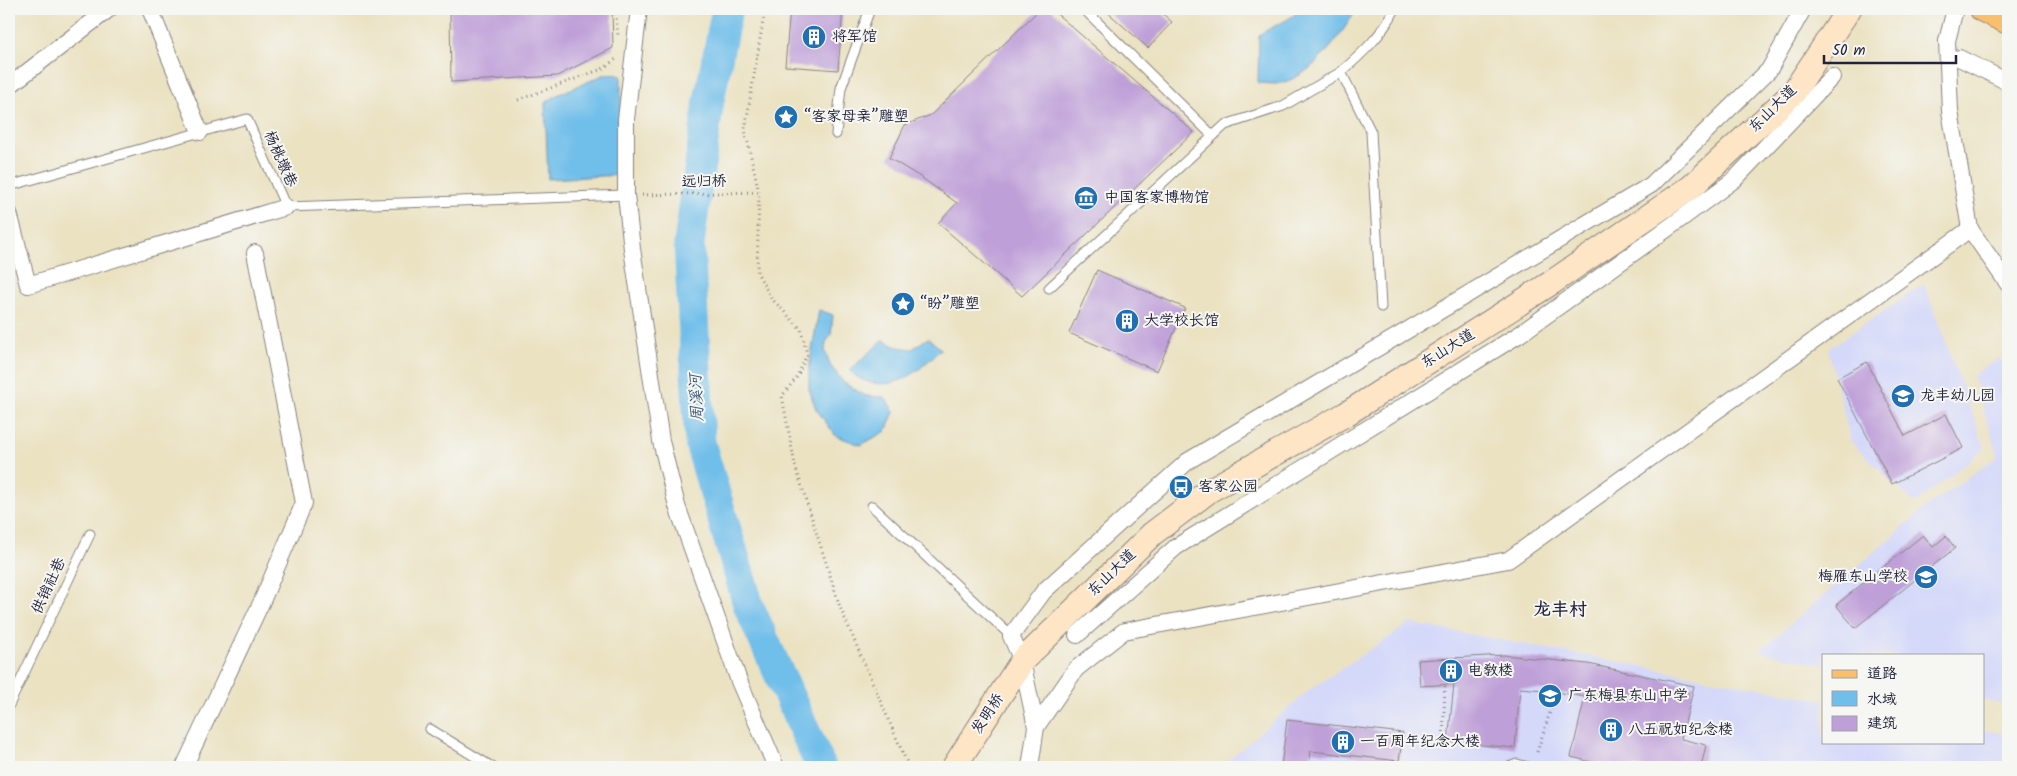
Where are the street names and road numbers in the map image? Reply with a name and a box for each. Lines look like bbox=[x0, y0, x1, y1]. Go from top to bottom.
street label: 东山大道 bbox=[1743, 79, 1803, 139]
street label: 杨桃墩巷 bbox=[257, 127, 303, 191]
street label: 远归桥 bbox=[681, 170, 727, 194]
street label: 东山大道 bbox=[1416, 323, 1480, 375]
street label: 东山大道 bbox=[1082, 544, 1142, 602]
street label: 供销社巷 bbox=[25, 554, 73, 618]
street label: 发明桥 bbox=[966, 689, 1010, 739]

